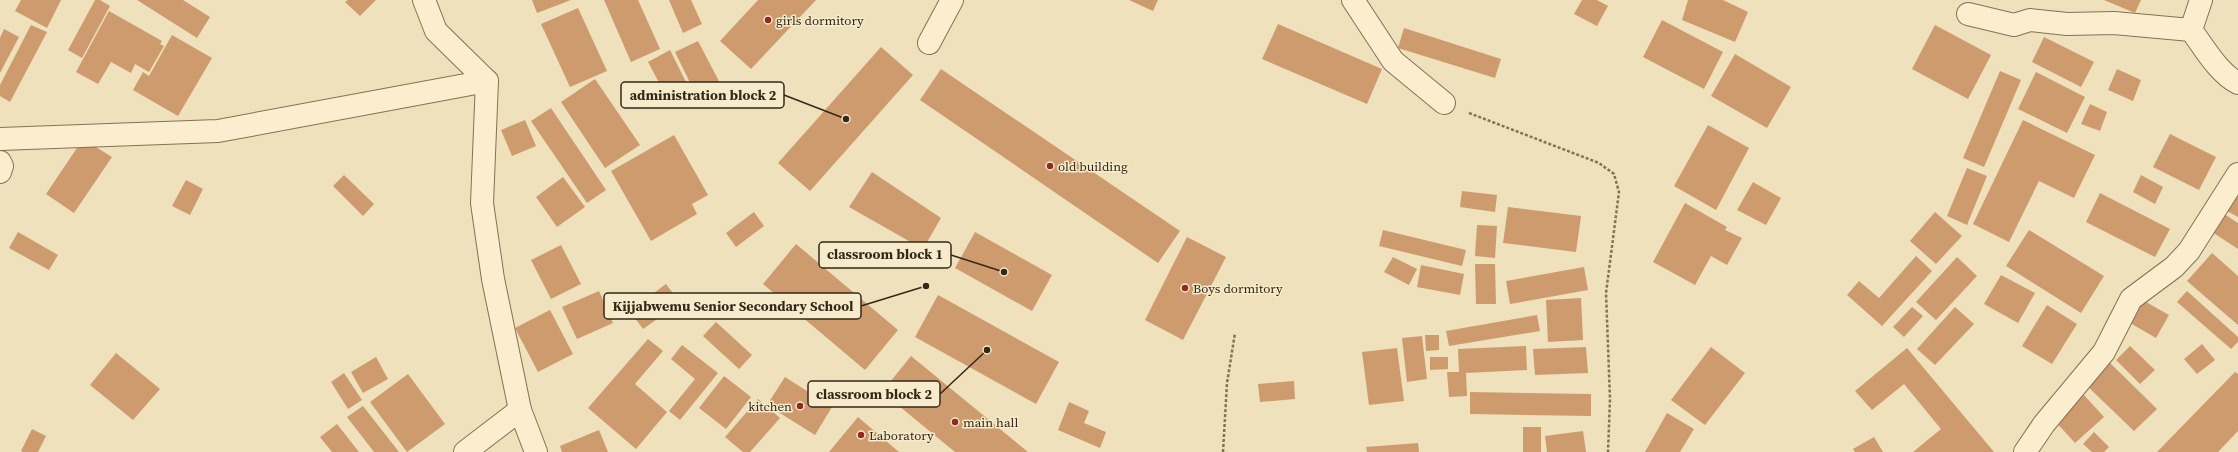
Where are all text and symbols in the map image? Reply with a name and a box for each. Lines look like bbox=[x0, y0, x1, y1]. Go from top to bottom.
place label: girls dormitory bbox=[776, 12, 864, 29]
marker: girls dormitory bbox=[763, 15, 773, 25]
callout: administration block 2 bbox=[621, 82, 784, 108]
text: administration block 2 bbox=[630, 85, 777, 105]
place label: old building bbox=[1058, 158, 1128, 175]
marker: old building bbox=[1045, 161, 1055, 171]
callout: classroom block 1 bbox=[819, 242, 951, 268]
text: classroom block 1 bbox=[827, 244, 943, 264]
place label: Boys dormitory bbox=[1193, 280, 1283, 297]
marker: Boys dormitory bbox=[1180, 283, 1190, 293]
callout: Kijjabwemu Senior Secondary School bbox=[604, 293, 861, 319]
text: Kijjabwemu Senior Secondary School bbox=[612, 296, 854, 316]
callout: classroom block 2 bbox=[808, 381, 940, 407]
text: classroom block 2 bbox=[816, 384, 932, 404]
place label: kitchen bbox=[748, 398, 792, 415]
marker: kitchen bbox=[795, 401, 805, 411]
place label: main hall bbox=[963, 414, 1018, 431]
marker: main hall bbox=[950, 417, 960, 427]
place label: Laboratory bbox=[869, 427, 934, 444]
marker: Laboratory bbox=[856, 430, 866, 440]

